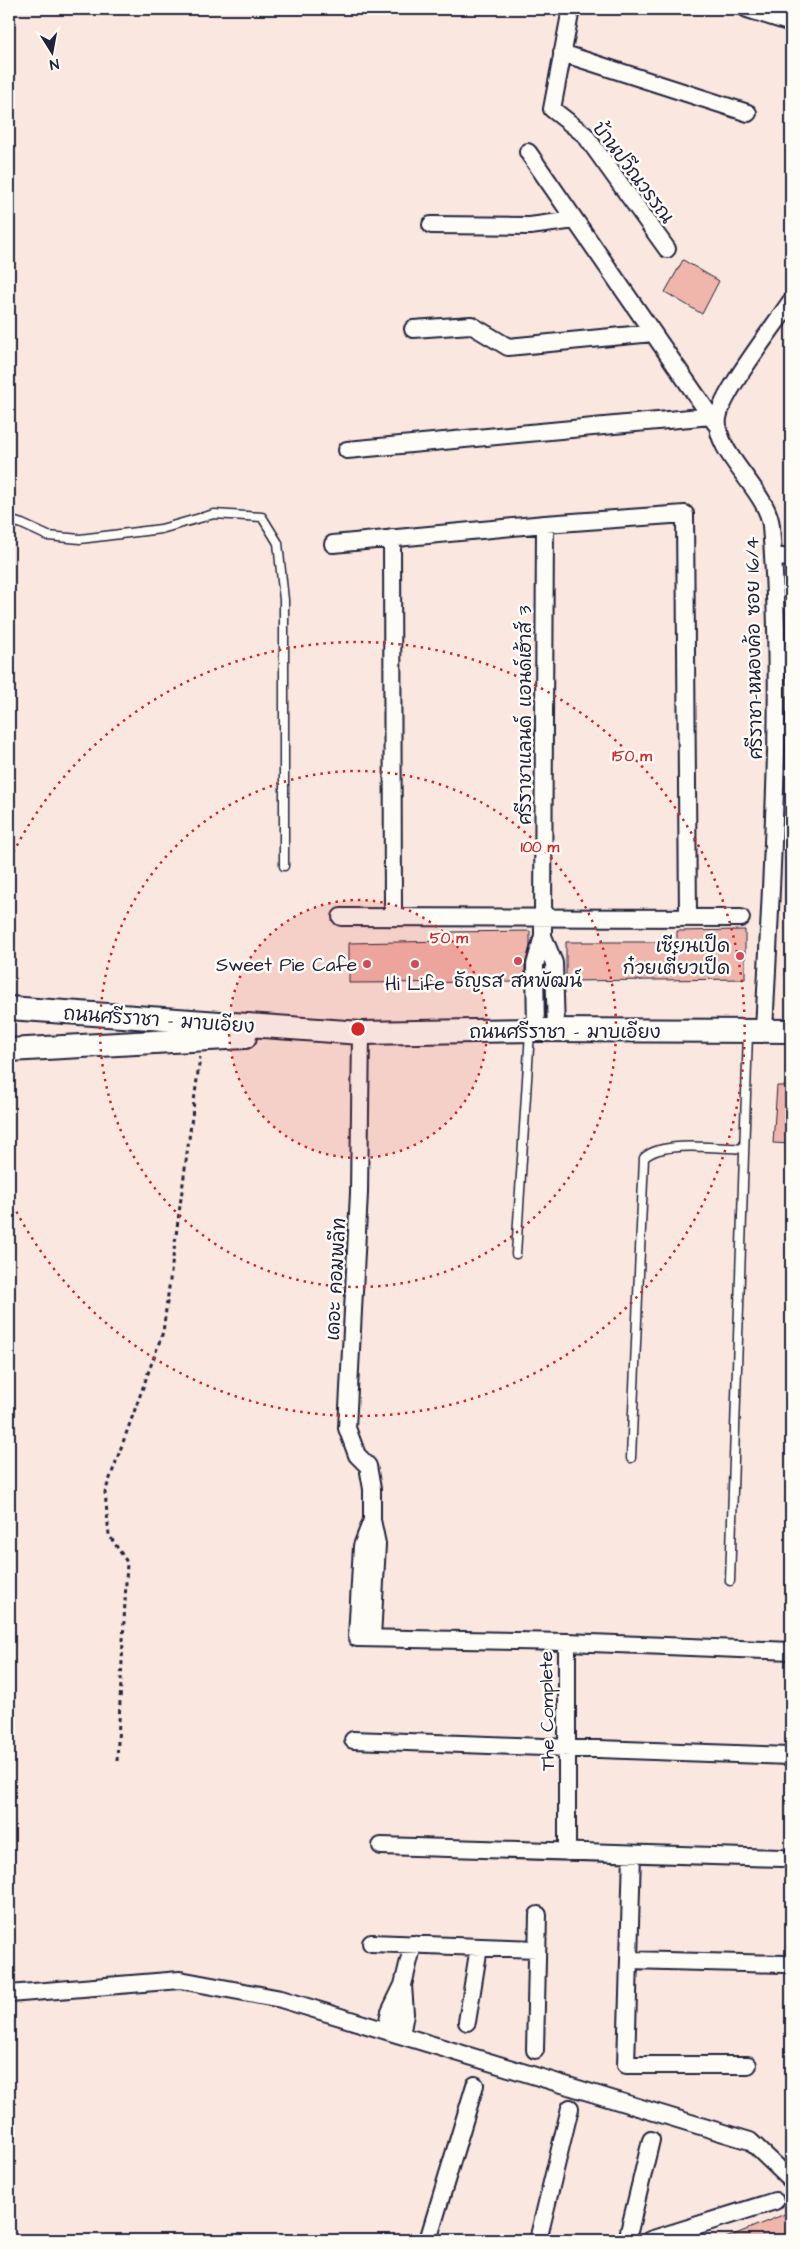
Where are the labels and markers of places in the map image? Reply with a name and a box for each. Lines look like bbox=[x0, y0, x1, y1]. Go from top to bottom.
place label: เซียนเป็ด ก๋วยเตี๋ยวเป็ด bbox=[623, 933, 730, 982]
marker: เซียนเป็ด ก๋วยเตี๋ยวเป็ด bbox=[734, 950, 746, 962]
place label: Sweet Pie Cafe bbox=[216, 952, 357, 979]
marker: ธัญรส สหพัฒน์ bbox=[512, 955, 524, 967]
marker: Sweet Pie Cafe bbox=[361, 958, 373, 970]
marker: Hi Life bbox=[409, 958, 421, 970]
place label: ธัญรส สหพัฒน์ bbox=[454, 968, 582, 995]
place label: Hi Life bbox=[385, 971, 445, 998]
centre of rings bbox=[349, 1020, 367, 1038]

